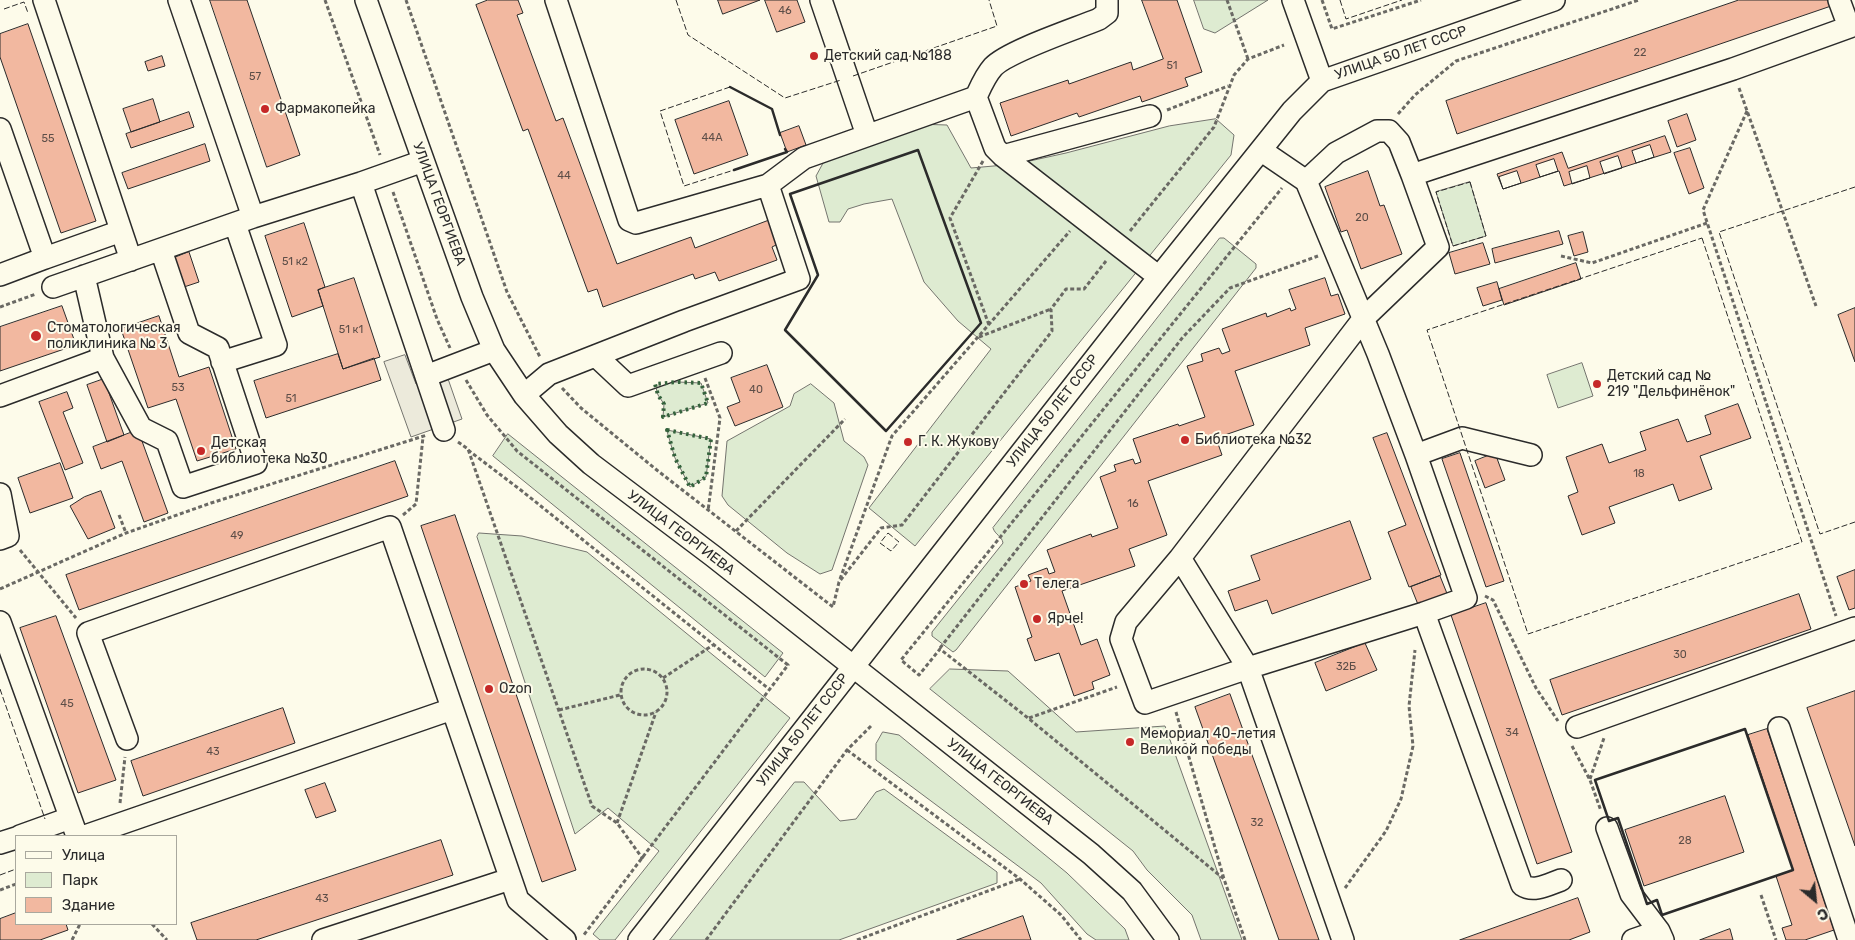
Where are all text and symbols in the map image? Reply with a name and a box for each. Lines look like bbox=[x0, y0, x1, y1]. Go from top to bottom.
house number: 46 bbox=[778, 4, 792, 18]
street label: УЛИЦА 50 ЛЕТ СССР bbox=[1333, 22, 1469, 84]
house number: 22 bbox=[1634, 46, 1646, 60]
place label: Детский сад №188 bbox=[824, 48, 952, 64]
marker: Детский сад №188 bbox=[808, 50, 820, 62]
house number: 51 bbox=[1166, 59, 1178, 73]
house number: 57 bbox=[249, 70, 261, 84]
place label: Фармакопейка bbox=[275, 101, 375, 117]
marker: Фармакопейка bbox=[259, 103, 271, 115]
house number: 44А bbox=[701, 131, 723, 145]
house number: 55 bbox=[41, 132, 55, 146]
street label: УЛИЦА ГЕОРГИЕВА bbox=[409, 140, 469, 268]
house number: 44 bbox=[557, 169, 571, 183]
house number: 20 bbox=[1355, 211, 1369, 225]
house number: 51 к2 bbox=[282, 255, 308, 269]
place label: Стоматологическая поликлиника № 3 bbox=[47, 320, 181, 352]
house number: 51 к1 bbox=[339, 323, 363, 337]
marker: Стоматологическая поликлиника № 3 bbox=[29, 329, 43, 343]
street label: УЛИЦА 50 ЛЕТ СССР bbox=[1004, 351, 1102, 471]
place label: Детский сад № 219 "Дельфинёнок" bbox=[1607, 368, 1735, 401]
marker: Детский сад № 219 "Дельфинёнок" bbox=[1591, 378, 1603, 390]
house number: 53 bbox=[171, 381, 185, 395]
house number: 40 bbox=[749, 383, 763, 397]
house number: 51 bbox=[285, 392, 297, 406]
place label: Библиотека №32 bbox=[1195, 432, 1312, 448]
place label: Г. К. Жукову bbox=[918, 434, 999, 450]
marker: Библиотека №32 bbox=[1179, 434, 1191, 446]
place label: Детская библиотека №30 bbox=[211, 435, 328, 468]
marker: Г. К. Жукову bbox=[902, 436, 914, 448]
marker: Детская библиотека №30 bbox=[195, 445, 207, 457]
house number: 18 bbox=[1633, 467, 1645, 481]
street label: УЛИЦА ГЕОРГИЕВА bbox=[624, 487, 738, 579]
house number: 16 bbox=[1127, 497, 1139, 511]
house number: 49 bbox=[230, 529, 244, 543]
place label: Телега bbox=[1034, 576, 1080, 592]
marker: Телега bbox=[1018, 578, 1030, 590]
place label: Ярче! bbox=[1047, 611, 1084, 627]
marker: Ярче! bbox=[1031, 613, 1043, 625]
house number: 30 bbox=[1673, 648, 1687, 662]
house number: 32Б bbox=[1336, 660, 1356, 674]
street label: УЛИЦА 50 ЛЕТ СССР bbox=[754, 670, 852, 790]
place label: Ozon bbox=[499, 681, 532, 697]
marker: Ozon bbox=[483, 683, 495, 695]
house number: 45 bbox=[60, 697, 74, 711]
place label: Мемориал 40-летия Великой победы bbox=[1140, 726, 1276, 759]
house number: 34 bbox=[1505, 726, 1519, 740]
street label: УЛИЦА ГЕОРГИЕВА bbox=[944, 735, 1056, 829]
marker: Мемориал 40-летия Великой победы bbox=[1124, 736, 1136, 748]
house number: 43 bbox=[206, 745, 220, 759]
house number: 32 bbox=[1250, 816, 1264, 830]
house number: 28 bbox=[1678, 834, 1692, 848]
legend bbox=[15, 835, 178, 925]
text: Улица bbox=[62, 846, 105, 864]
text: Парк bbox=[62, 871, 98, 889]
north arrow bbox=[1790, 875, 1840, 925]
house number: 43 bbox=[315, 892, 329, 906]
text: Здание bbox=[62, 896, 115, 914]
text: С bbox=[1814, 904, 1831, 923]

